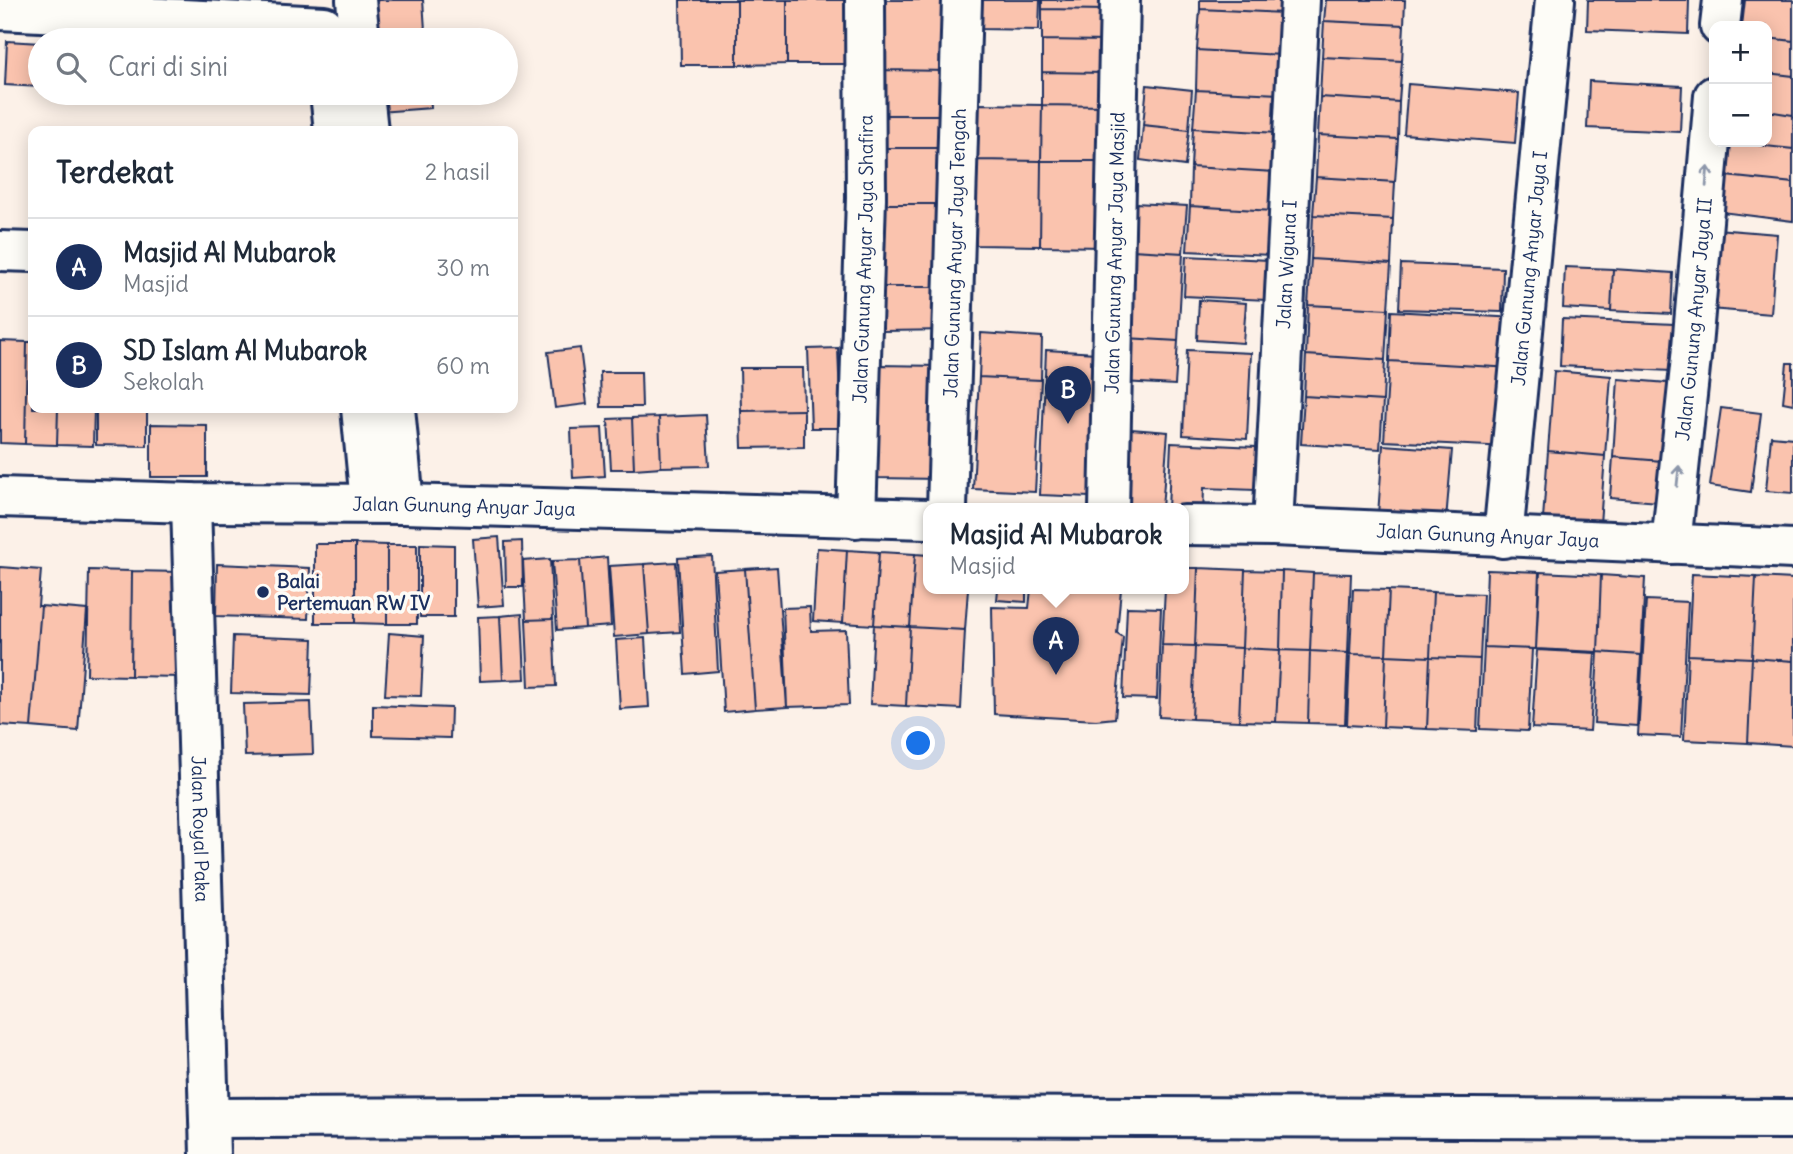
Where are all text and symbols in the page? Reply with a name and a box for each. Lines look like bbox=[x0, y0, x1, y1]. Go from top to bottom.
map controls bbox=[1709, 21, 1772, 147]
button: + bbox=[1709, 21, 1772, 84]
search box bbox=[28, 28, 518, 105]
icon: search bbox=[52, 48, 90, 86]
text: Cari di sini bbox=[108, 50, 228, 83]
button: − bbox=[1709, 84, 1772, 147]
street label: Jalan Gunung Anyar Jaya Tengah bbox=[938, 108, 971, 398]
street label: Jalan Gunung Anyar Jaya Masjid bbox=[1099, 112, 1130, 394]
street label: Jalan Gunung Anyar Jaya Shafira bbox=[848, 114, 878, 404]
street label: Jalan Gunung Anyar Jaya I bbox=[1506, 150, 1552, 387]
text: Terdekat bbox=[56, 153, 174, 191]
text: 2 hasil bbox=[425, 157, 490, 186]
one-way arrow bbox=[1701, 166, 1714, 188]
street label: Jalan Gunung Anyar Jaya II bbox=[1670, 196, 1717, 442]
street label: Jalan Wiguna I bbox=[1271, 199, 1302, 329]
text: Masjid Al Mubarok bbox=[123, 236, 336, 269]
text: A bbox=[72, 253, 86, 282]
text: 30 m bbox=[436, 253, 490, 282]
text: Masjid bbox=[123, 269, 189, 298]
text: SD Islam Al Mubarok bbox=[123, 334, 367, 367]
text: B bbox=[71, 351, 87, 380]
text: 60 m bbox=[436, 351, 490, 380]
pin: B bbox=[1045, 366, 1091, 424]
text: Sekolah bbox=[123, 367, 204, 396]
one-way arrow bbox=[1672, 465, 1685, 488]
street label: Jalan Gunung Anyar Jaya bbox=[352, 492, 576, 521]
popup bbox=[923, 503, 1189, 594]
text: Masjid Al Mubarok bbox=[950, 518, 1162, 551]
street label: Jalan Gunung Anyar Jaya bbox=[1376, 519, 1600, 552]
text: Masjid bbox=[950, 551, 1015, 580]
place label: Balai Pertemuan RW IV bbox=[277, 569, 430, 615]
marker: Balai Pertemuan RW IV bbox=[255, 584, 271, 600]
pin: A bbox=[1033, 617, 1079, 675]
your location bbox=[901, 726, 935, 760]
street label: Jalan Royal Paka bbox=[186, 755, 215, 903]

